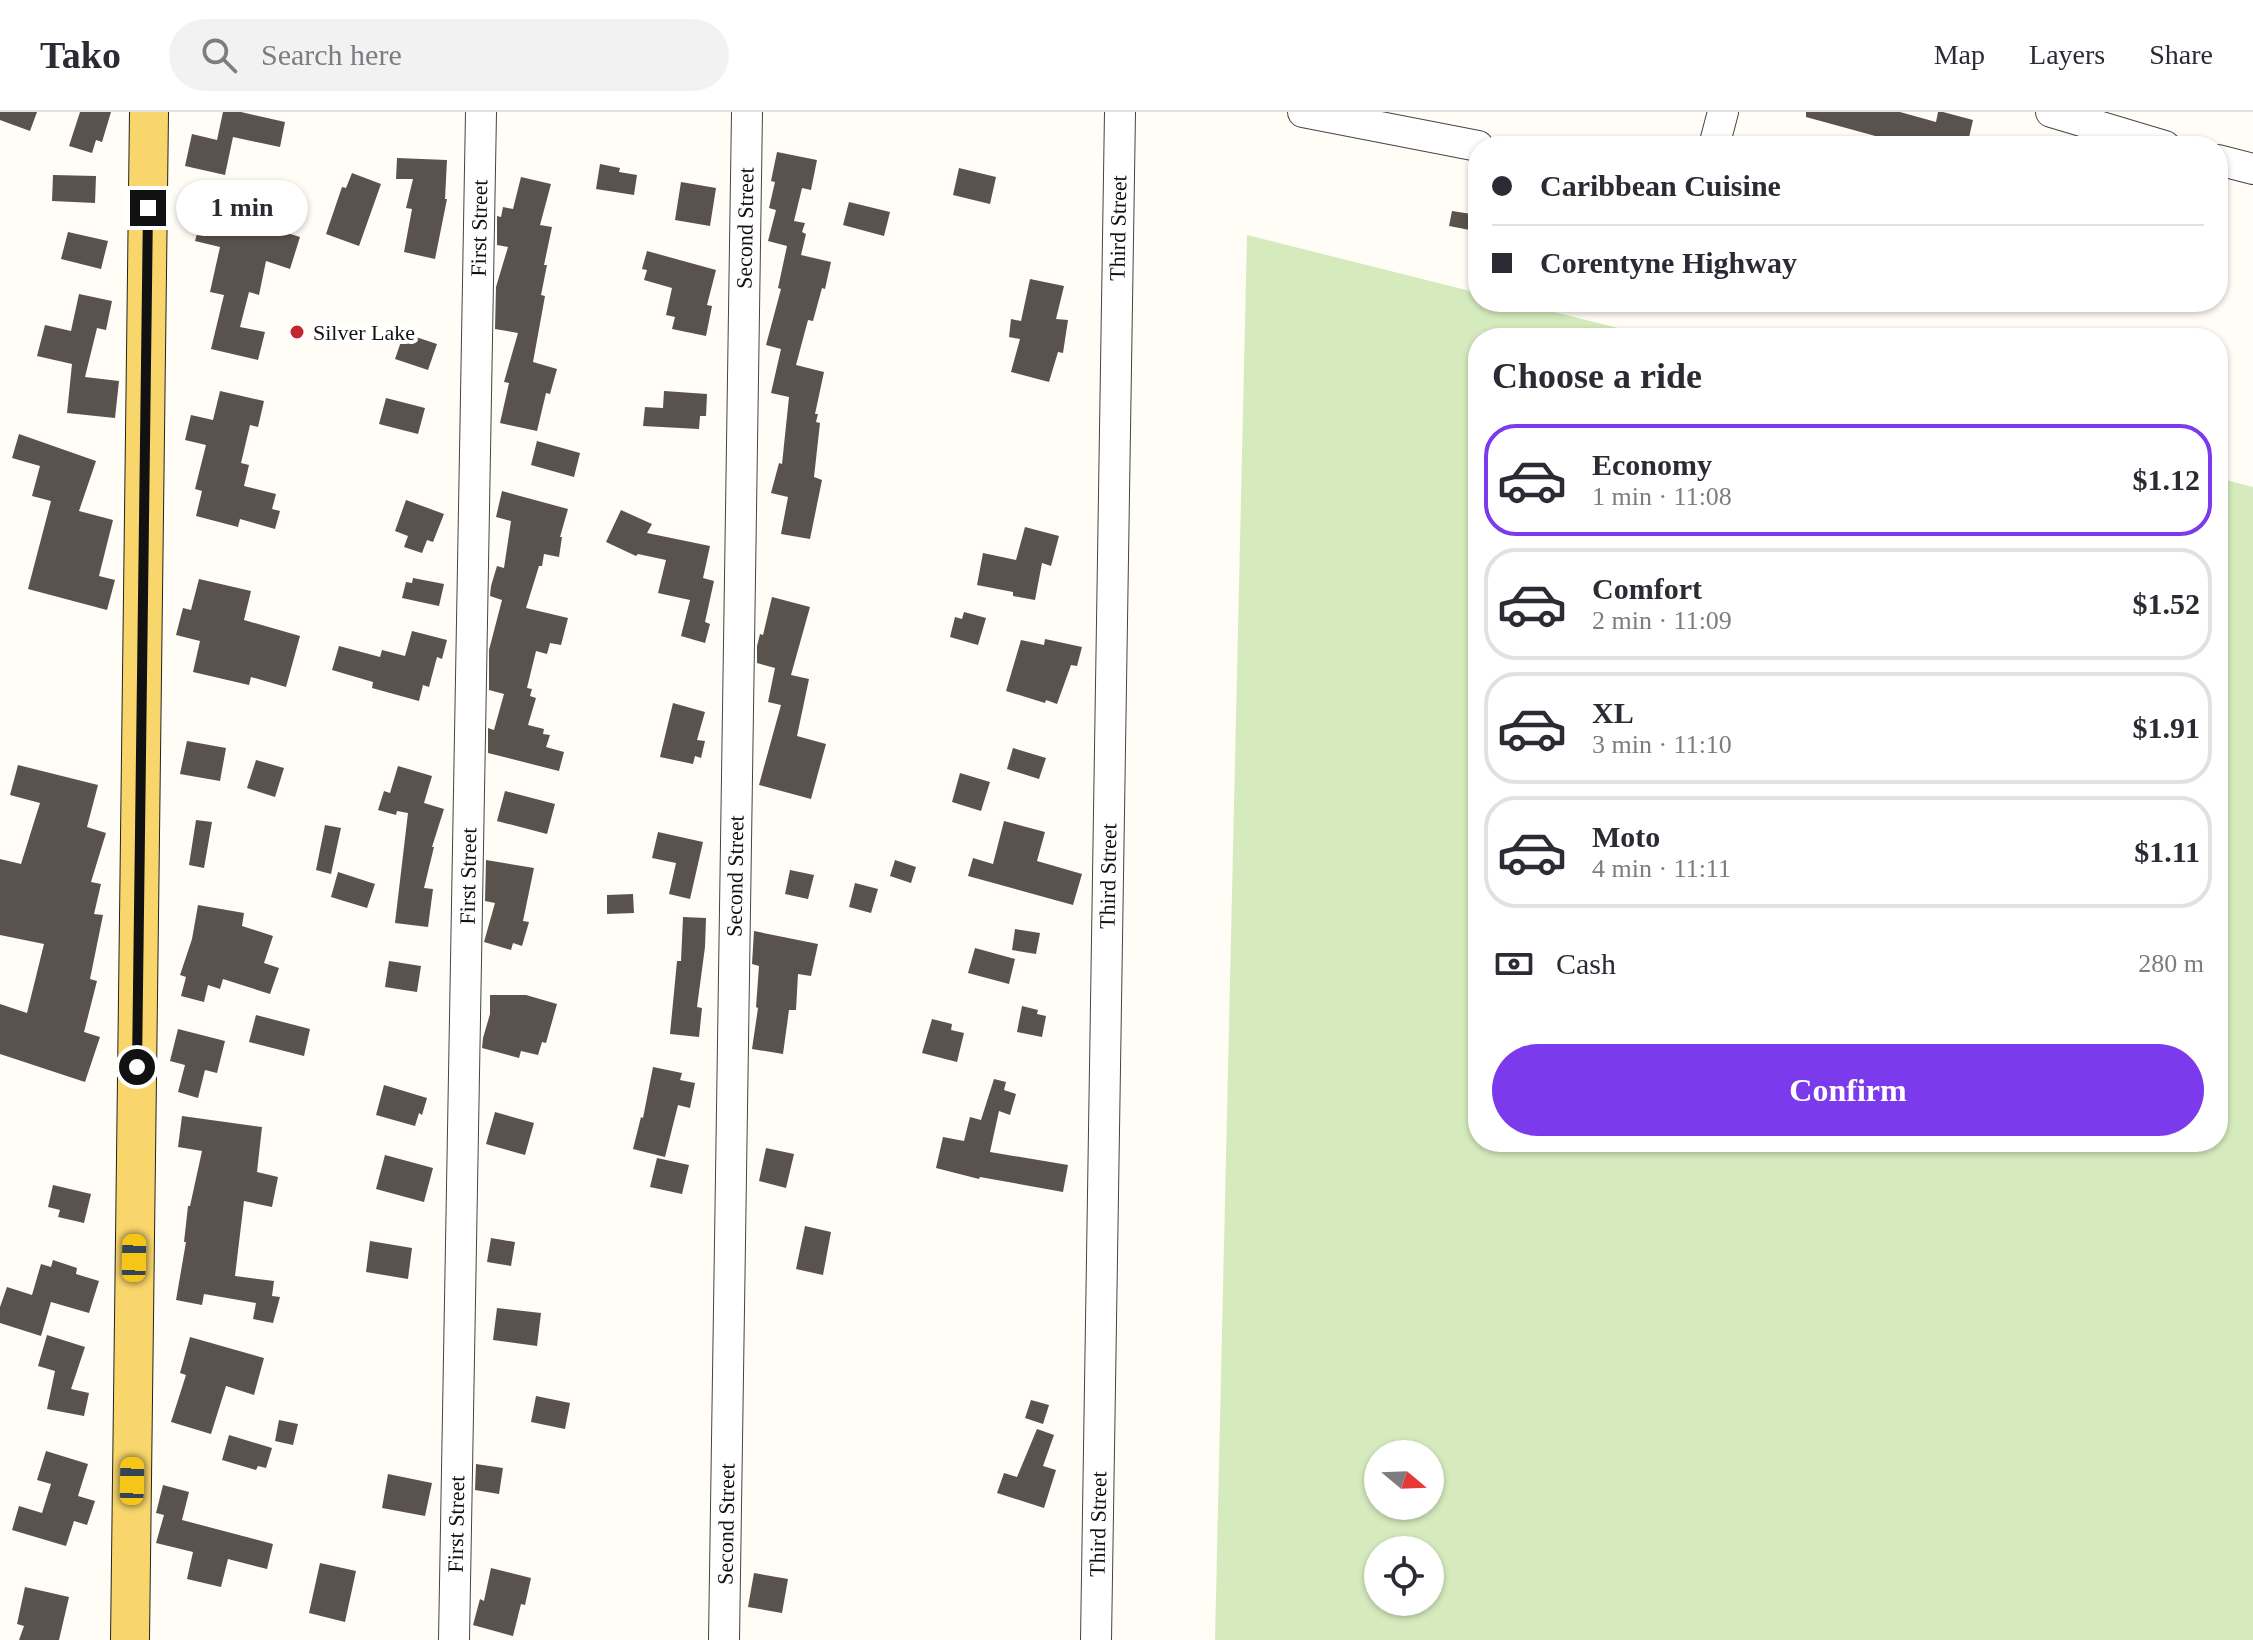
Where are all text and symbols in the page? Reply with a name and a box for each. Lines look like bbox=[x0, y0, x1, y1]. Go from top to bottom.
search box bbox=[169, 19, 729, 91]
icon: search bbox=[197, 33, 241, 77]
text: Tako bbox=[40, 34, 121, 76]
text: Search here bbox=[261, 38, 402, 71]
text: Map bbox=[1934, 39, 1985, 70]
text: Layers bbox=[2029, 39, 2105, 70]
text: Share bbox=[2149, 39, 2213, 70]
street label: Second Street bbox=[731, 167, 759, 289]
text: Caribbean Cuisine bbox=[1540, 169, 1781, 202]
street label: Third Street bbox=[1105, 175, 1131, 281]
street label: First Street bbox=[466, 179, 492, 277]
callout: 1 min bbox=[176, 180, 308, 236]
route end bbox=[130, 190, 166, 226]
text: 1 min bbox=[211, 193, 273, 222]
text: Corentyne Highway bbox=[1540, 246, 1797, 279]
place label: Silver Lake bbox=[313, 320, 415, 345]
marker: Silver Lake bbox=[288, 323, 306, 341]
text: Choose a ride bbox=[1492, 356, 1702, 396]
icon: car bbox=[1496, 444, 1568, 516]
text: Economy bbox=[1592, 448, 1712, 481]
text: $1.12 bbox=[2133, 463, 2200, 496]
text: 1 min · 11:08 bbox=[1592, 482, 1732, 511]
icon: car bbox=[1496, 568, 1568, 640]
text: Comfort bbox=[1592, 572, 1702, 605]
text: $1.52 bbox=[2133, 587, 2200, 620]
text: 2 min · 11:09 bbox=[1592, 606, 1732, 635]
icon: car bbox=[1496, 692, 1568, 764]
text: XL bbox=[1592, 696, 1634, 729]
text: $1.91 bbox=[2133, 711, 2200, 744]
text: 3 min · 11:10 bbox=[1592, 730, 1732, 759]
street label: Second Street bbox=[721, 815, 749, 937]
icon: car bbox=[1496, 816, 1568, 888]
text: Moto bbox=[1592, 820, 1660, 853]
street label: Third Street bbox=[1095, 823, 1121, 929]
street label: First Street bbox=[455, 827, 481, 925]
text: $1.11 bbox=[2134, 835, 2200, 868]
text: 4 min · 11:11 bbox=[1592, 854, 1731, 883]
icon: cash bbox=[1492, 942, 1536, 986]
text: Cash bbox=[1556, 947, 1616, 980]
text: 280 m bbox=[2138, 949, 2204, 978]
button: Confirm bbox=[1492, 1044, 2204, 1136]
route start bbox=[119, 1049, 155, 1085]
car bbox=[122, 1234, 146, 1282]
north arrow bbox=[1364, 1440, 1444, 1520]
map controls bbox=[1364, 1440, 1444, 1616]
car bbox=[120, 1457, 144, 1505]
street label: Second Street bbox=[712, 1463, 740, 1585]
street label: Third Street bbox=[1085, 1471, 1111, 1577]
street label: First Street bbox=[443, 1475, 469, 1573]
button: locate bbox=[1364, 1536, 1444, 1616]

